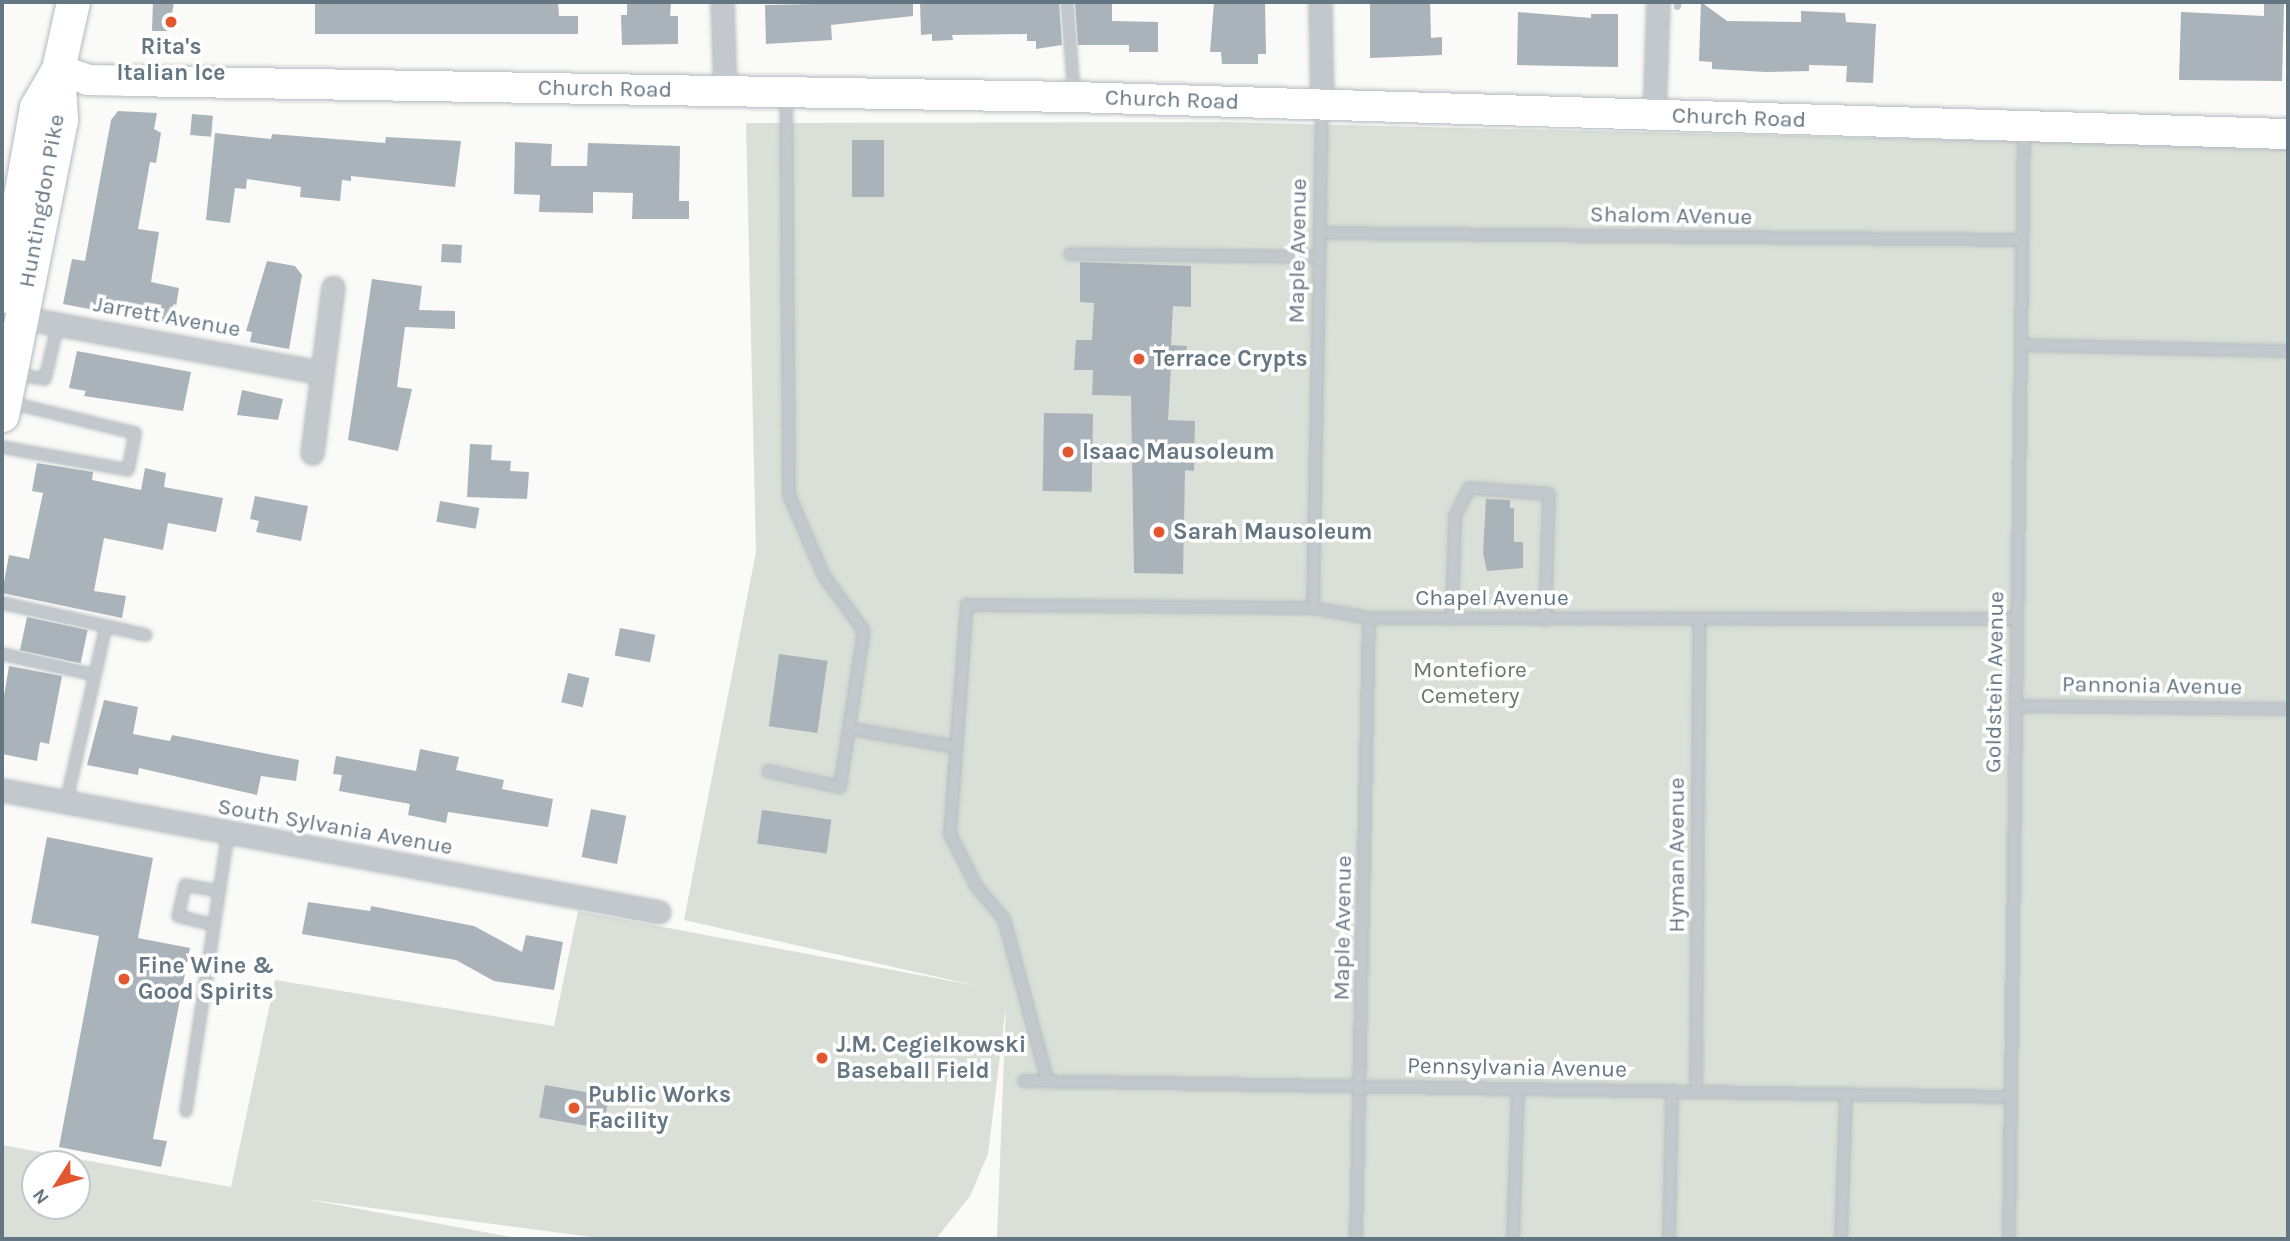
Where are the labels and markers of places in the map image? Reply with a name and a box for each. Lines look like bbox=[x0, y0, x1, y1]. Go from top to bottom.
marker: Rita's Italian Ice bbox=[163, 14, 179, 30]
place label: Rita's Italian Ice bbox=[116, 33, 226, 87]
place label: Terrace Crypts bbox=[1153, 345, 1308, 373]
marker: Terrace Crypts bbox=[1131, 351, 1147, 367]
place label: Isaac Mausoleum bbox=[1082, 438, 1275, 466]
marker: Isaac Mausoleum bbox=[1060, 444, 1076, 460]
place label: Sarah Mausoleum bbox=[1173, 518, 1372, 546]
marker: Sarah Mausoleum bbox=[1151, 524, 1167, 540]
place label: Fine Wine & Good Spirits bbox=[138, 952, 274, 1006]
marker: Fine Wine & Good Spirits bbox=[116, 971, 132, 987]
place label: J.M. Cegielkowski Baseball Field bbox=[836, 1031, 1026, 1085]
marker: J.M. Cegielkowski Baseball Field bbox=[814, 1050, 830, 1066]
place label: Public Works Facility bbox=[588, 1081, 731, 1135]
marker: Public Works Facility bbox=[566, 1100, 582, 1116]

